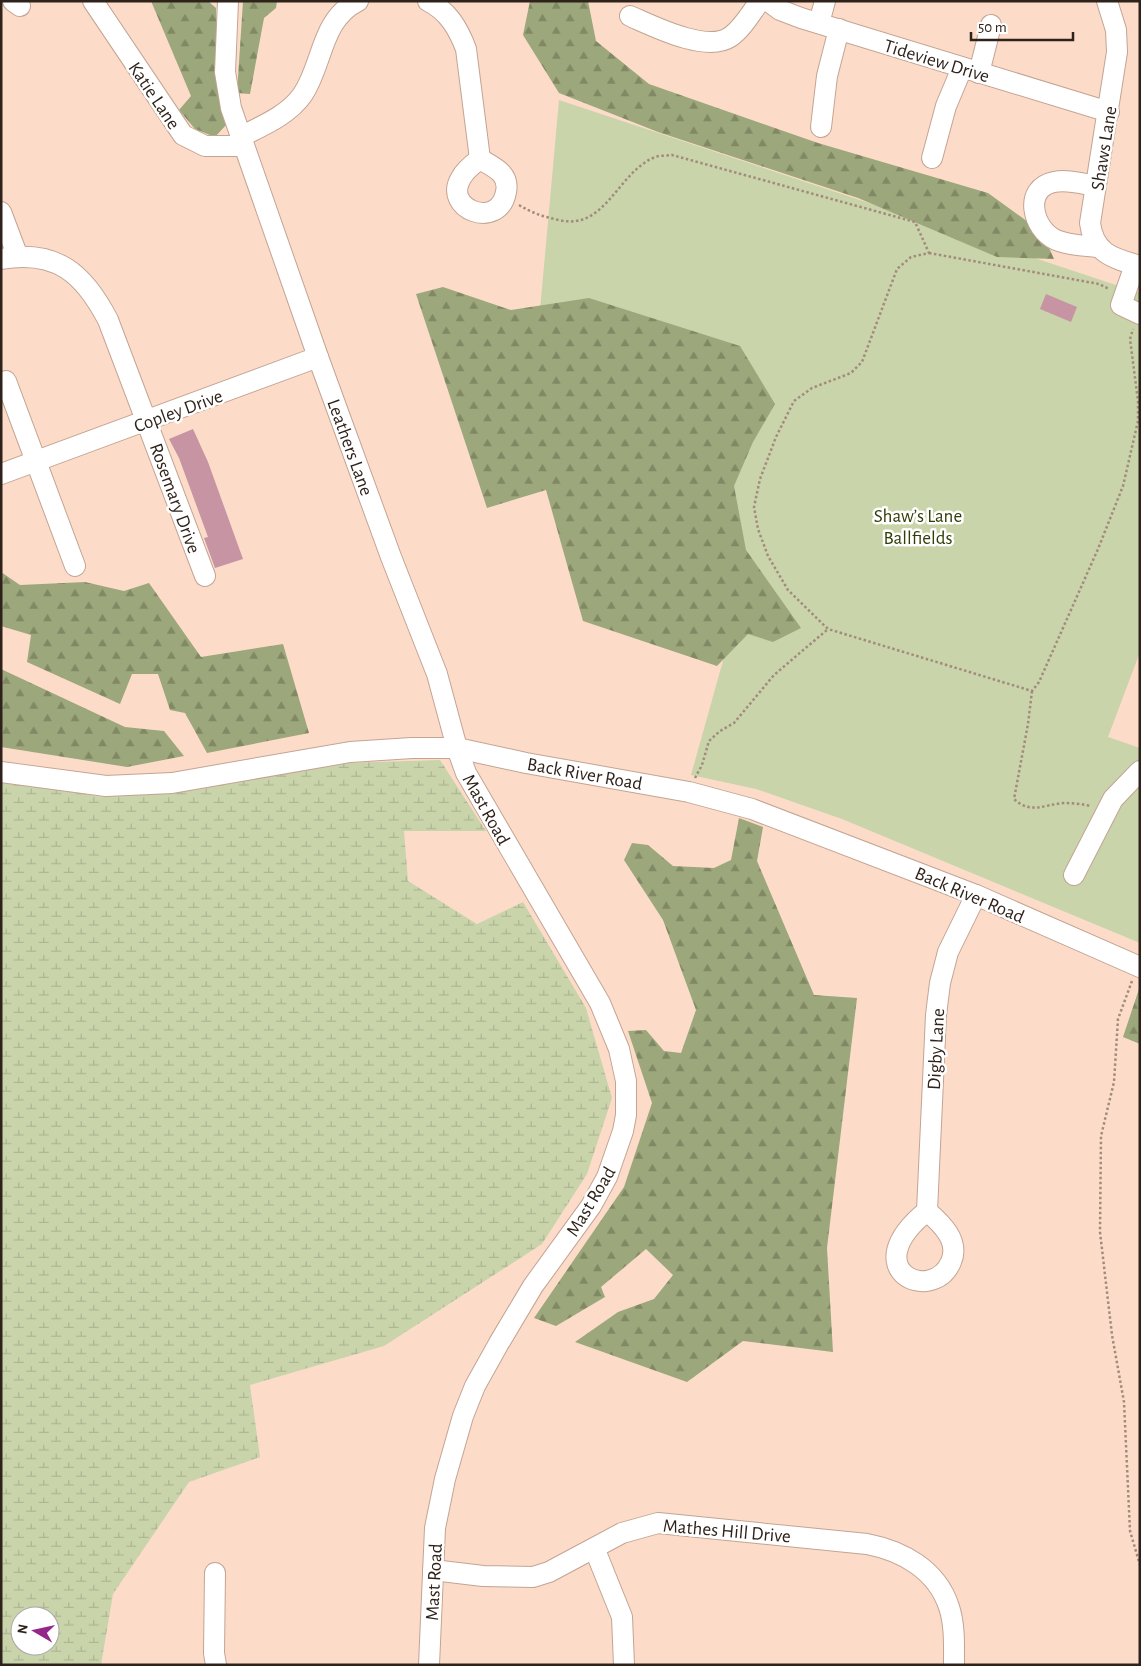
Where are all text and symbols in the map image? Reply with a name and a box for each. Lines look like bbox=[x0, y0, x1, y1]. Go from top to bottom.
scale bar bbox=[971, 10, 1074, 42]
text: 50 m bbox=[978, 20, 1007, 35]
street label: Tideview Drive bbox=[881, 36, 992, 87]
street label: Katie Lane bbox=[124, 59, 183, 133]
street label: Shaws Lane bbox=[1088, 105, 1121, 192]
street label: Copley Drive bbox=[132, 387, 225, 436]
street label: Leathers Lane bbox=[323, 397, 376, 498]
street label: Rosemary Drive bbox=[146, 441, 203, 556]
park label: Shaw’s Lane Ballfields bbox=[874, 507, 962, 548]
street label: Back River Road bbox=[526, 755, 644, 794]
street label: Mast Road bbox=[459, 771, 513, 848]
street label: Back River Road bbox=[912, 864, 1027, 927]
street label: Digby Lane bbox=[925, 1008, 948, 1090]
street label: Mast Road bbox=[563, 1163, 619, 1240]
street label: Mathes Hill Drive bbox=[662, 1516, 792, 1547]
street label: Mast Road bbox=[423, 1543, 446, 1621]
north arrow bbox=[10, 1606, 60, 1656]
text: N bbox=[15, 1623, 31, 1635]

